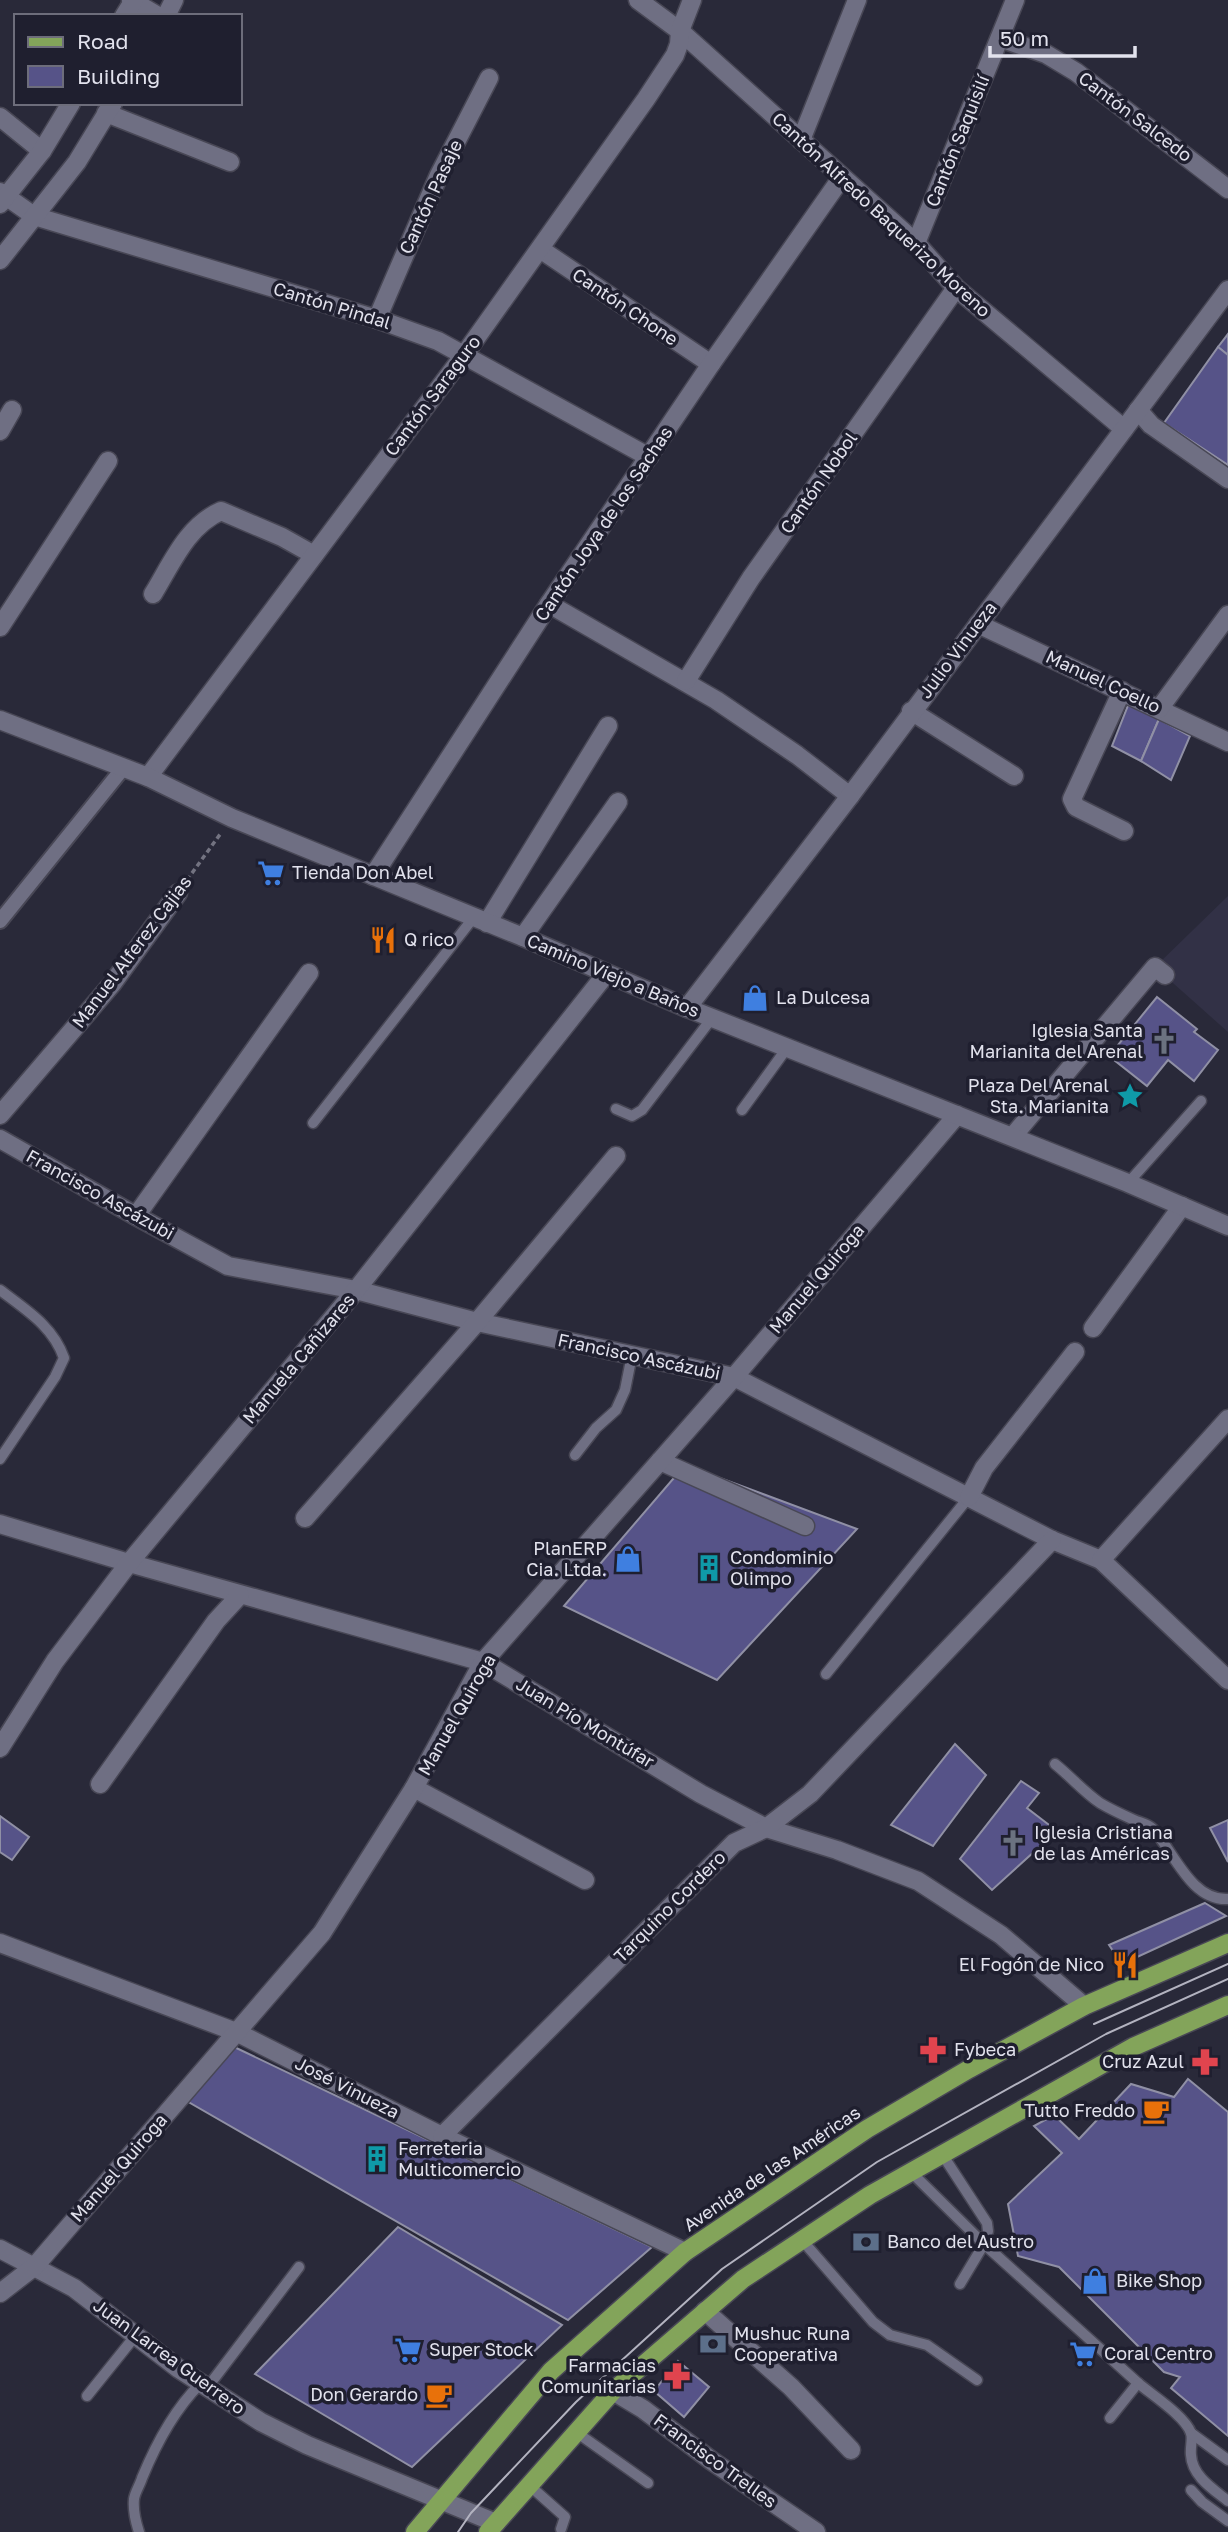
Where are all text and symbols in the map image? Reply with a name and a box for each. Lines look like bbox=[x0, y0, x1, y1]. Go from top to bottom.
legend bbox=[14, 14, 242, 105]
scale bar bbox=[990, 14, 1135, 58]
text: 50 m bbox=[1000, 25, 1049, 51]
text: Road bbox=[77, 28, 128, 54]
text: Building bbox=[77, 63, 160, 89]
street label: Cantón Salcedo bbox=[1075, 66, 1197, 166]
street label: Cantón Saquisilí bbox=[921, 70, 994, 210]
street label: Cantón Alfredo Baquerizo Moreno bbox=[768, 107, 995, 321]
street label: Cantón Pasaje bbox=[394, 136, 466, 257]
street label: Cantón Chone bbox=[569, 263, 682, 350]
street label: Cantón Pindal bbox=[271, 277, 394, 333]
street label: Cantón Saraguro bbox=[380, 331, 485, 460]
street label: Cantón Joya de los Sachas bbox=[530, 422, 677, 625]
street label: Cantón Nobol bbox=[775, 427, 861, 537]
street label: Julio Vinueza bbox=[914, 597, 1001, 702]
street label: Manuel Coello bbox=[1043, 645, 1164, 717]
supermarket icon: Tienda Don Abel bbox=[256, 858, 286, 888]
place label: Tienda Don Abel bbox=[292, 861, 434, 883]
street label: Manuel Alferez Cajias bbox=[67, 871, 196, 1032]
restaurant icon: Q rico bbox=[368, 925, 398, 955]
place label: Q rico bbox=[404, 928, 454, 950]
street label: Camino Viejo a Baños bbox=[524, 929, 703, 1021]
shop icon: La Dulcesa bbox=[740, 983, 770, 1013]
place label: La Dulcesa bbox=[776, 986, 870, 1008]
place label: Iglesia Santa Marianita del Arenal bbox=[969, 1019, 1143, 1062]
church icon: Iglesia Santa Marianita del Arenal bbox=[1149, 1026, 1179, 1056]
place label: Plaza Del Arenal Sta. Marianita bbox=[968, 1074, 1109, 1117]
place icon: Plaza Del Arenal Sta. Marianita bbox=[1115, 1081, 1145, 1111]
street label: Francisco Ascázubi bbox=[23, 1144, 178, 1244]
street label: Manuel Quiroga bbox=[764, 1219, 868, 1338]
street label: Manuela Cañizares bbox=[237, 1289, 359, 1428]
street label: Francisco Ascázubi bbox=[556, 1328, 722, 1384]
place label: PlanERP Cia. Ltda. bbox=[526, 1537, 607, 1580]
shop icon: PlanERP Cia. Ltda. bbox=[613, 1544, 643, 1574]
place label: Condominio Olimpo bbox=[730, 1546, 833, 1589]
building icon: Condominio Olimpo bbox=[694, 1553, 724, 1583]
street label: Manuel Quiroga bbox=[413, 1650, 500, 1779]
street label: Juan Pío Montúfar bbox=[512, 1672, 659, 1772]
place label: Iglesia Cristiana de las Américas bbox=[1034, 1821, 1173, 1864]
church icon: Iglesia Cristiana de las Américas bbox=[998, 1828, 1028, 1858]
street label: Tarquino Cordero bbox=[609, 1846, 730, 1967]
restaurant icon: El Fogón de Nico bbox=[1110, 1950, 1140, 1980]
place label: El Fogón de Nico bbox=[959, 1953, 1104, 1975]
pharmacy icon: Fybeca bbox=[918, 2035, 948, 2065]
place label: Fybeca bbox=[954, 2038, 1016, 2060]
pharmacy icon: Cruz Azul bbox=[1190, 2047, 1220, 2077]
place label: Cruz Azul bbox=[1102, 2050, 1184, 2072]
street label: José Vinueza bbox=[292, 2051, 403, 2123]
cafe icon: Tutto Freddo bbox=[1141, 2096, 1171, 2126]
place label: Tutto Freddo bbox=[1024, 2099, 1135, 2121]
street label: Avenida de las Américas bbox=[679, 2101, 864, 2236]
street label: Manuel Quiroga bbox=[65, 2109, 171, 2226]
place label: Ferreteria Multicomercio bbox=[398, 2137, 521, 2180]
building icon: Ferreteria Multicomercio bbox=[362, 2144, 392, 2174]
bank icon: Banco del Austro bbox=[851, 2227, 881, 2257]
place label: Banco del Austro bbox=[887, 2230, 1034, 2252]
shop icon: Bike Shop bbox=[1080, 2266, 1110, 2296]
place label: Bike Shop bbox=[1116, 2269, 1202, 2291]
street label: Juan Larrea Guerrero bbox=[89, 2294, 250, 2419]
place label: Mushuc Runa Cooperativa bbox=[734, 2322, 850, 2365]
bank icon: Mushuc Runa Cooperativa bbox=[698, 2329, 728, 2359]
supermarket icon: Super Stock bbox=[393, 2335, 423, 2365]
place label: Super Stock bbox=[429, 2338, 534, 2360]
supermarket icon: Coral Centro bbox=[1068, 2339, 1098, 2369]
place label: Coral Centro bbox=[1104, 2342, 1213, 2364]
place label: Farmacias Comunitarias bbox=[541, 2354, 656, 2397]
pharmacy icon: Farmacias Comunitarias bbox=[662, 2361, 692, 2391]
cafe icon: Don Gerardo bbox=[424, 2380, 454, 2410]
place label: Don Gerardo bbox=[310, 2383, 418, 2405]
street label: Francisco Trelles bbox=[650, 2408, 781, 2512]

